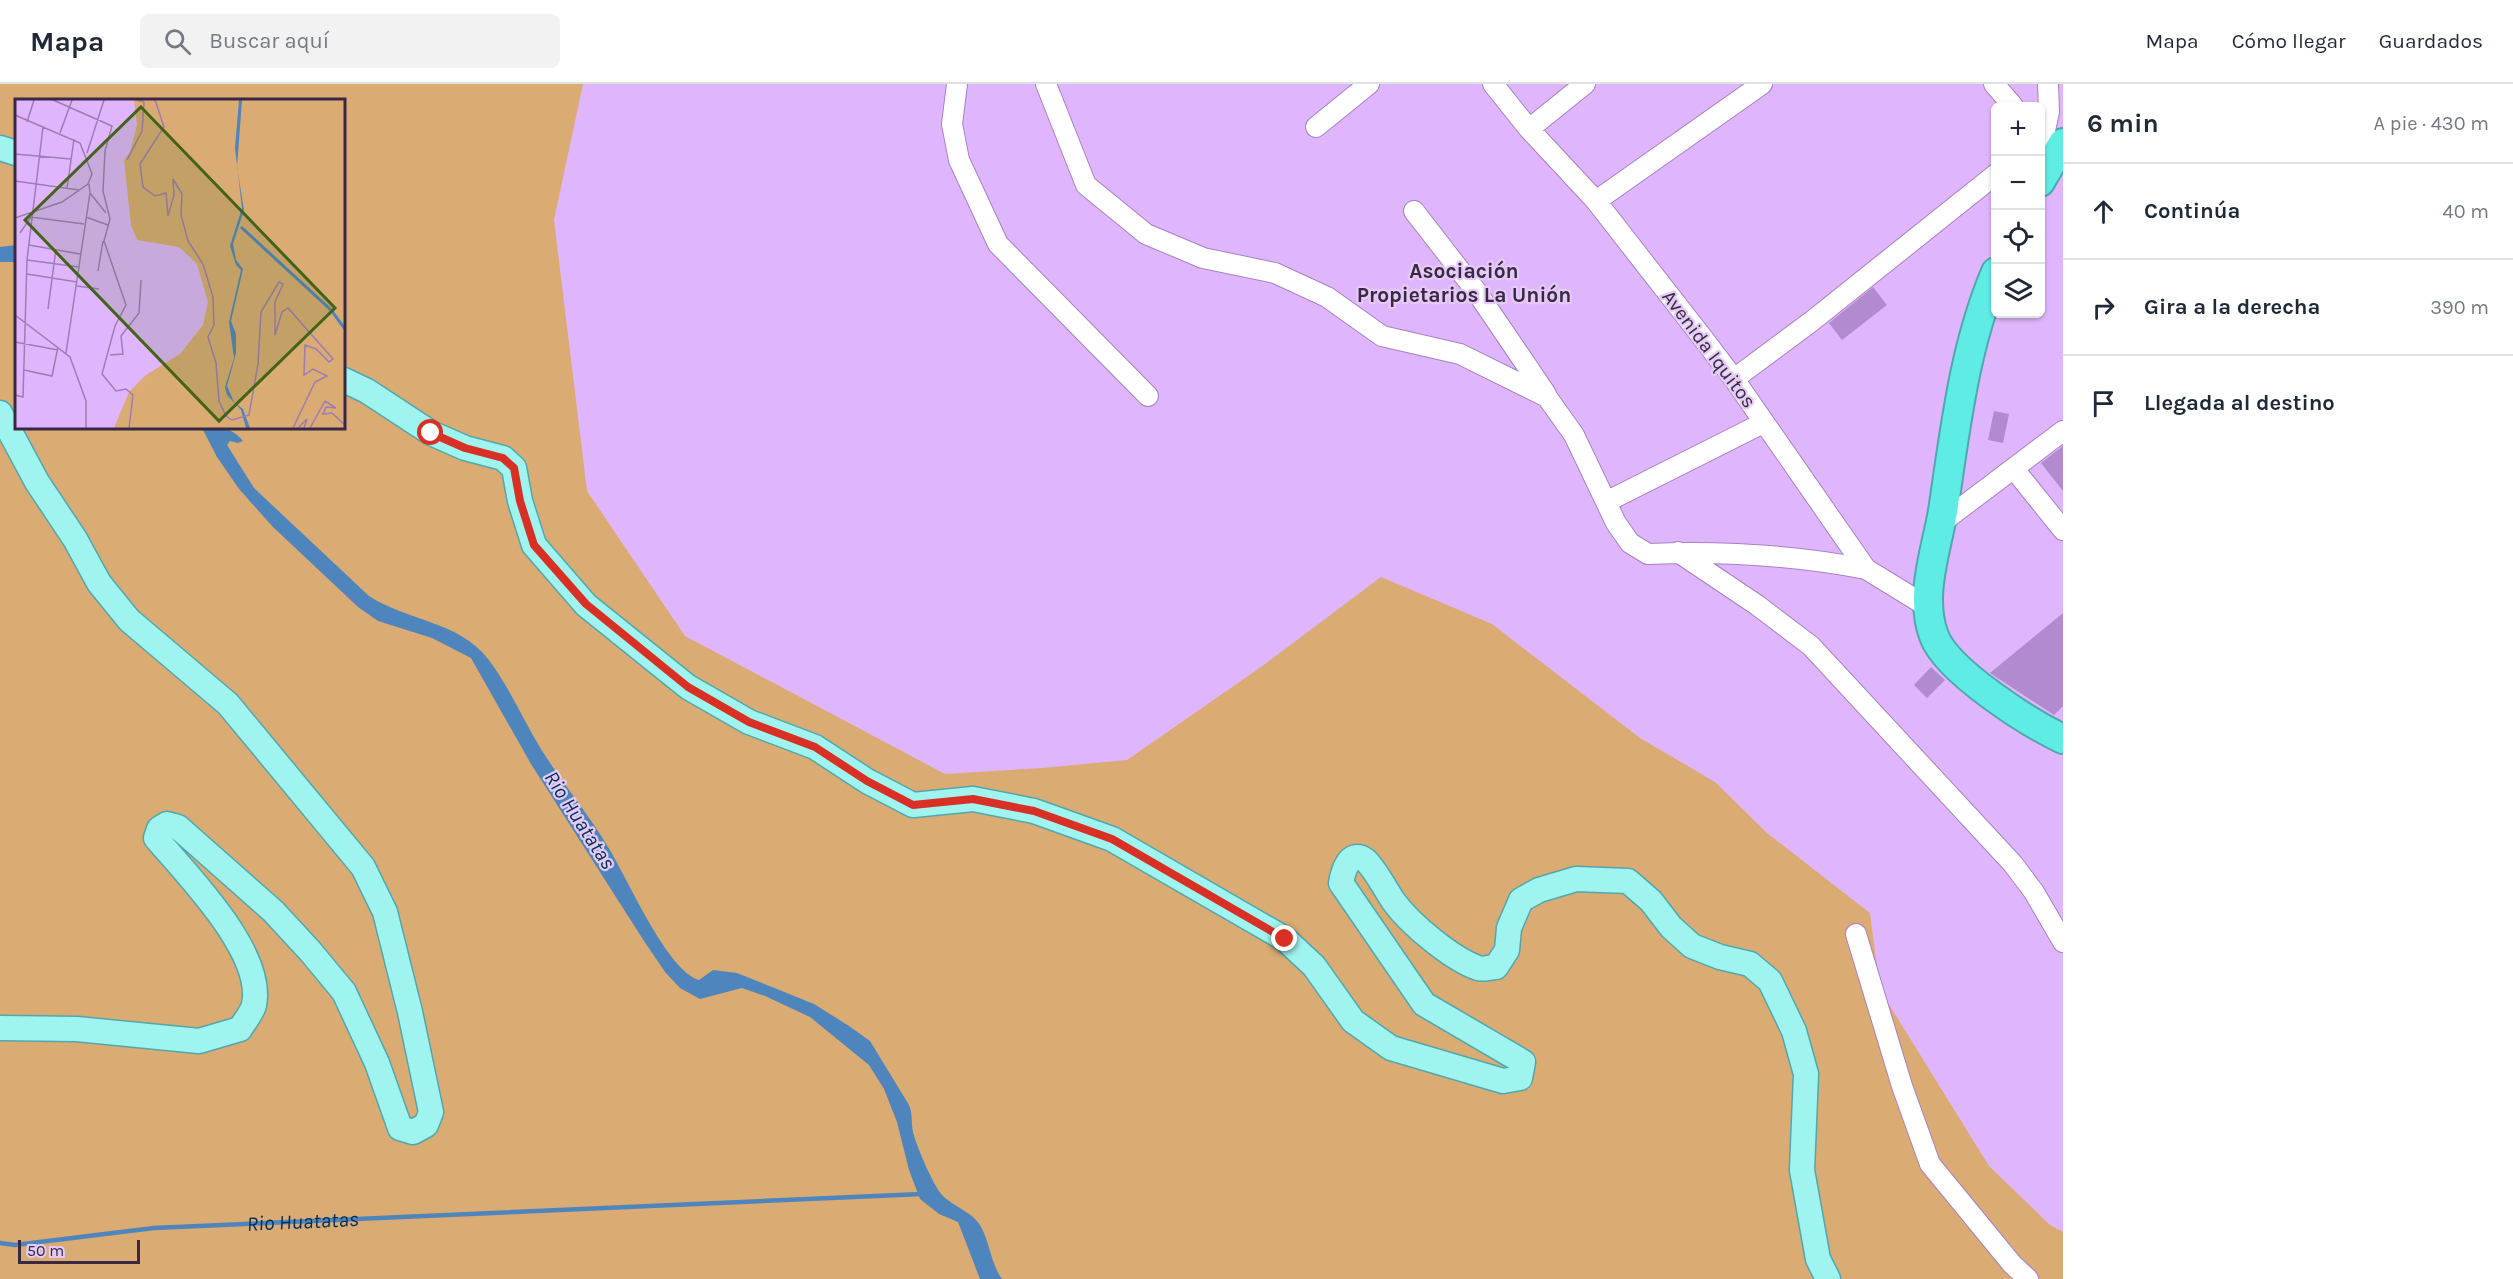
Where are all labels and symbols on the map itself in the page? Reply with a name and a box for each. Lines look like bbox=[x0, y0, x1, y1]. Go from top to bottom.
inset map bbox=[15, 99, 345, 429]
district label: Asociación Propietarios La Unión bbox=[1357, 259, 1571, 307]
street label: Avenida Iquitos bbox=[1657, 286, 1761, 412]
route start bbox=[417, 419, 443, 445]
water label: Rio Huatatas bbox=[539, 766, 621, 874]
route end bbox=[1271, 925, 1297, 951]
water label: Rio Huatatas bbox=[246, 1207, 359, 1236]
scale bar bbox=[18, 1237, 140, 1264]

